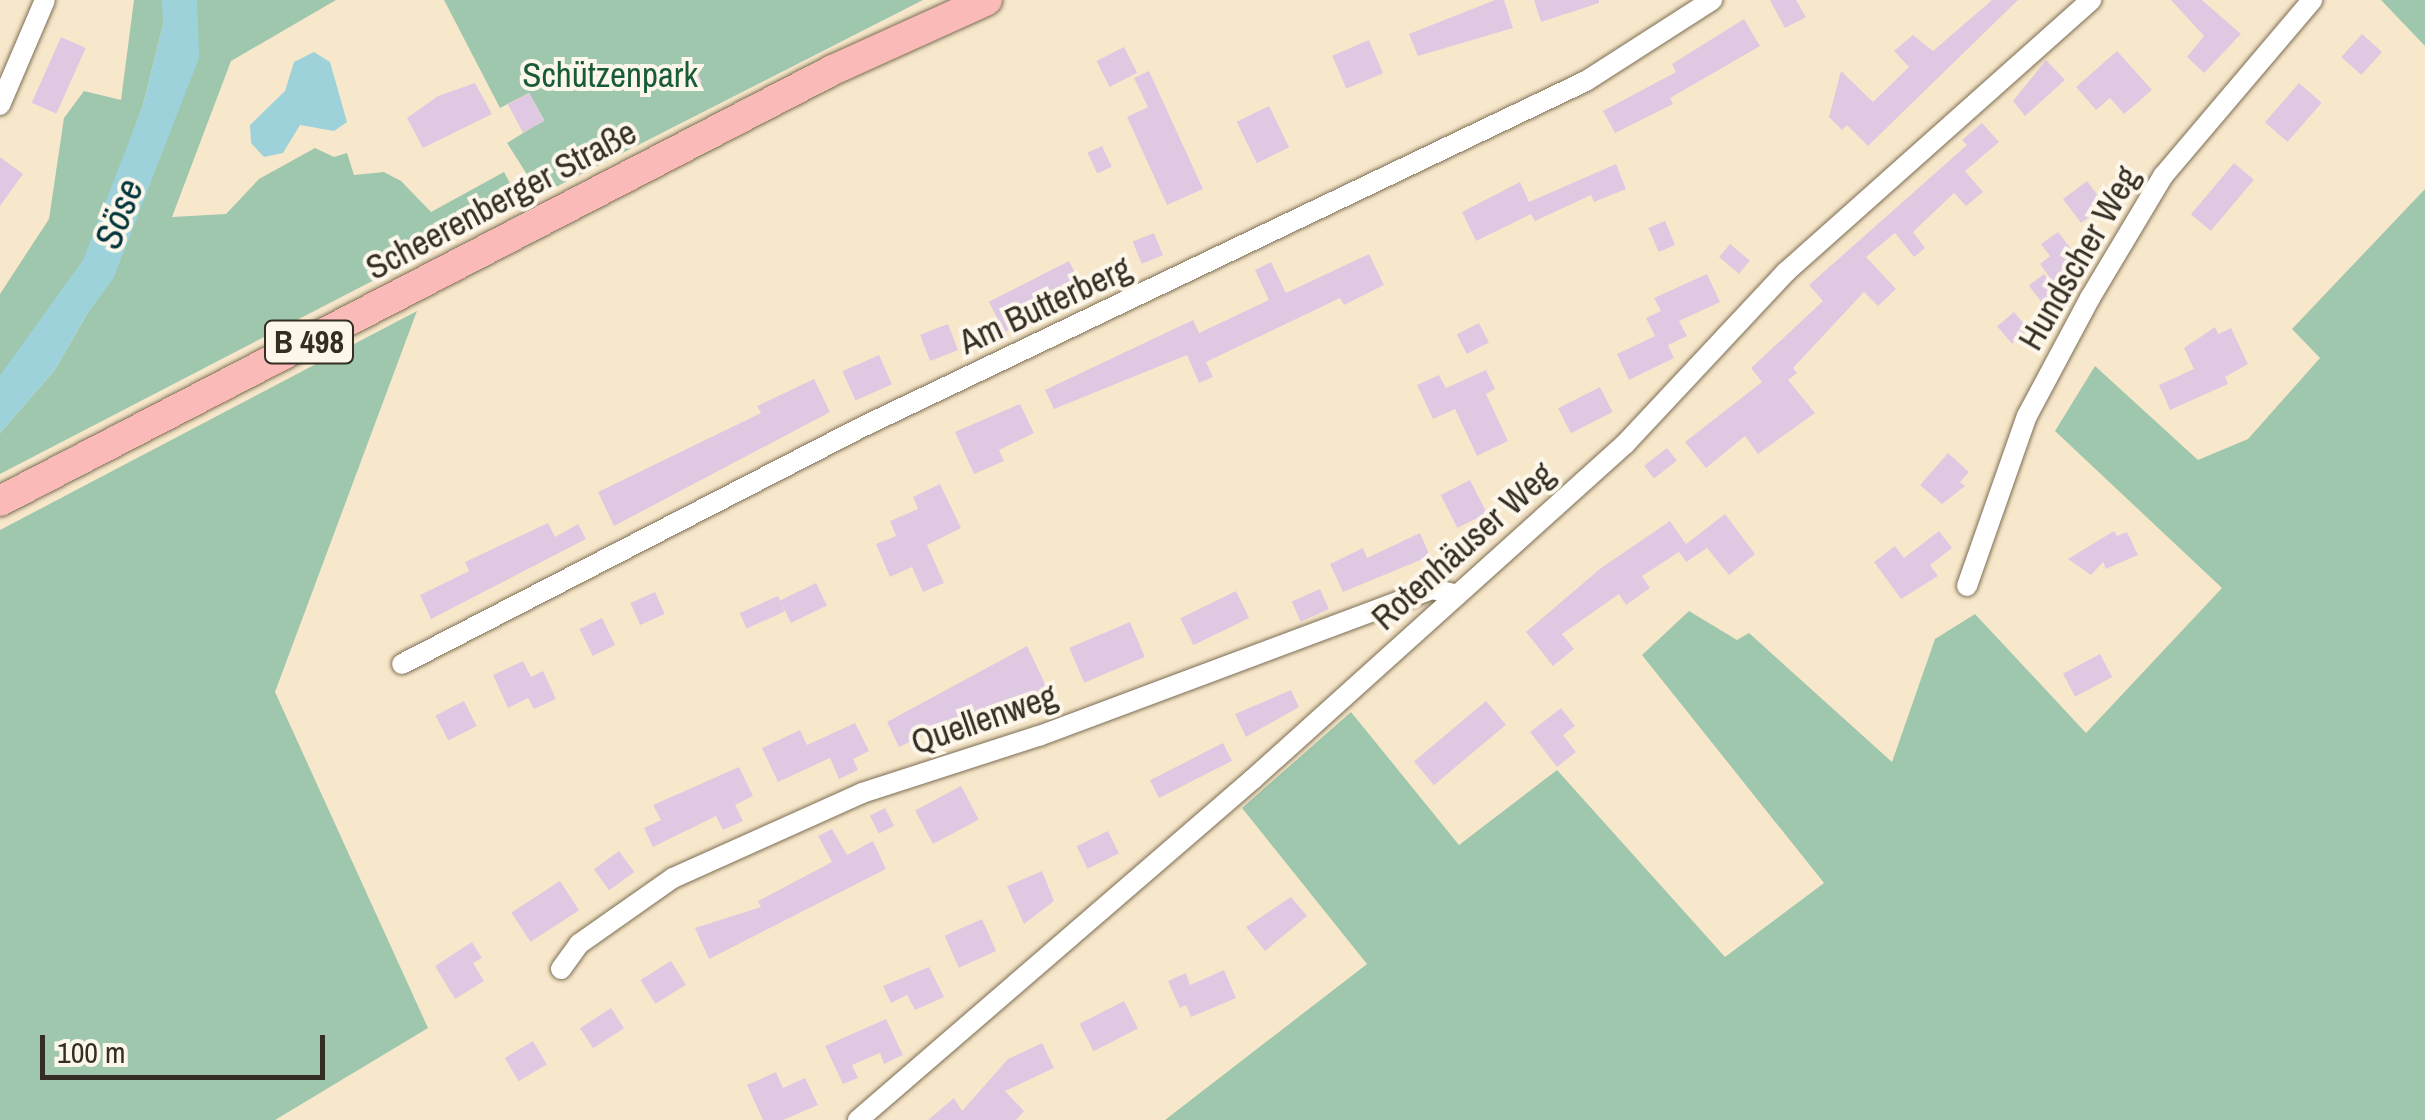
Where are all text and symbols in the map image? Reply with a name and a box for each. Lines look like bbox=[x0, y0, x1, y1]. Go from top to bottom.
park label: Schützenpark bbox=[522, 54, 698, 96]
street label: Scheerenberger Straße bbox=[359, 111, 643, 289]
street label: Hundscher Weg bbox=[2009, 159, 2149, 357]
water label: Söse bbox=[85, 173, 153, 255]
street label: Am Butterberg bbox=[952, 247, 1138, 363]
road number: B 498 bbox=[262, 315, 356, 369]
street label: Rotenhäuser Weg bbox=[1363, 453, 1563, 639]
street label: Quellenweg bbox=[906, 674, 1062, 764]
scale bar bbox=[45, 1015, 330, 1077]
text: 100 m bbox=[57, 1032, 125, 1072]

